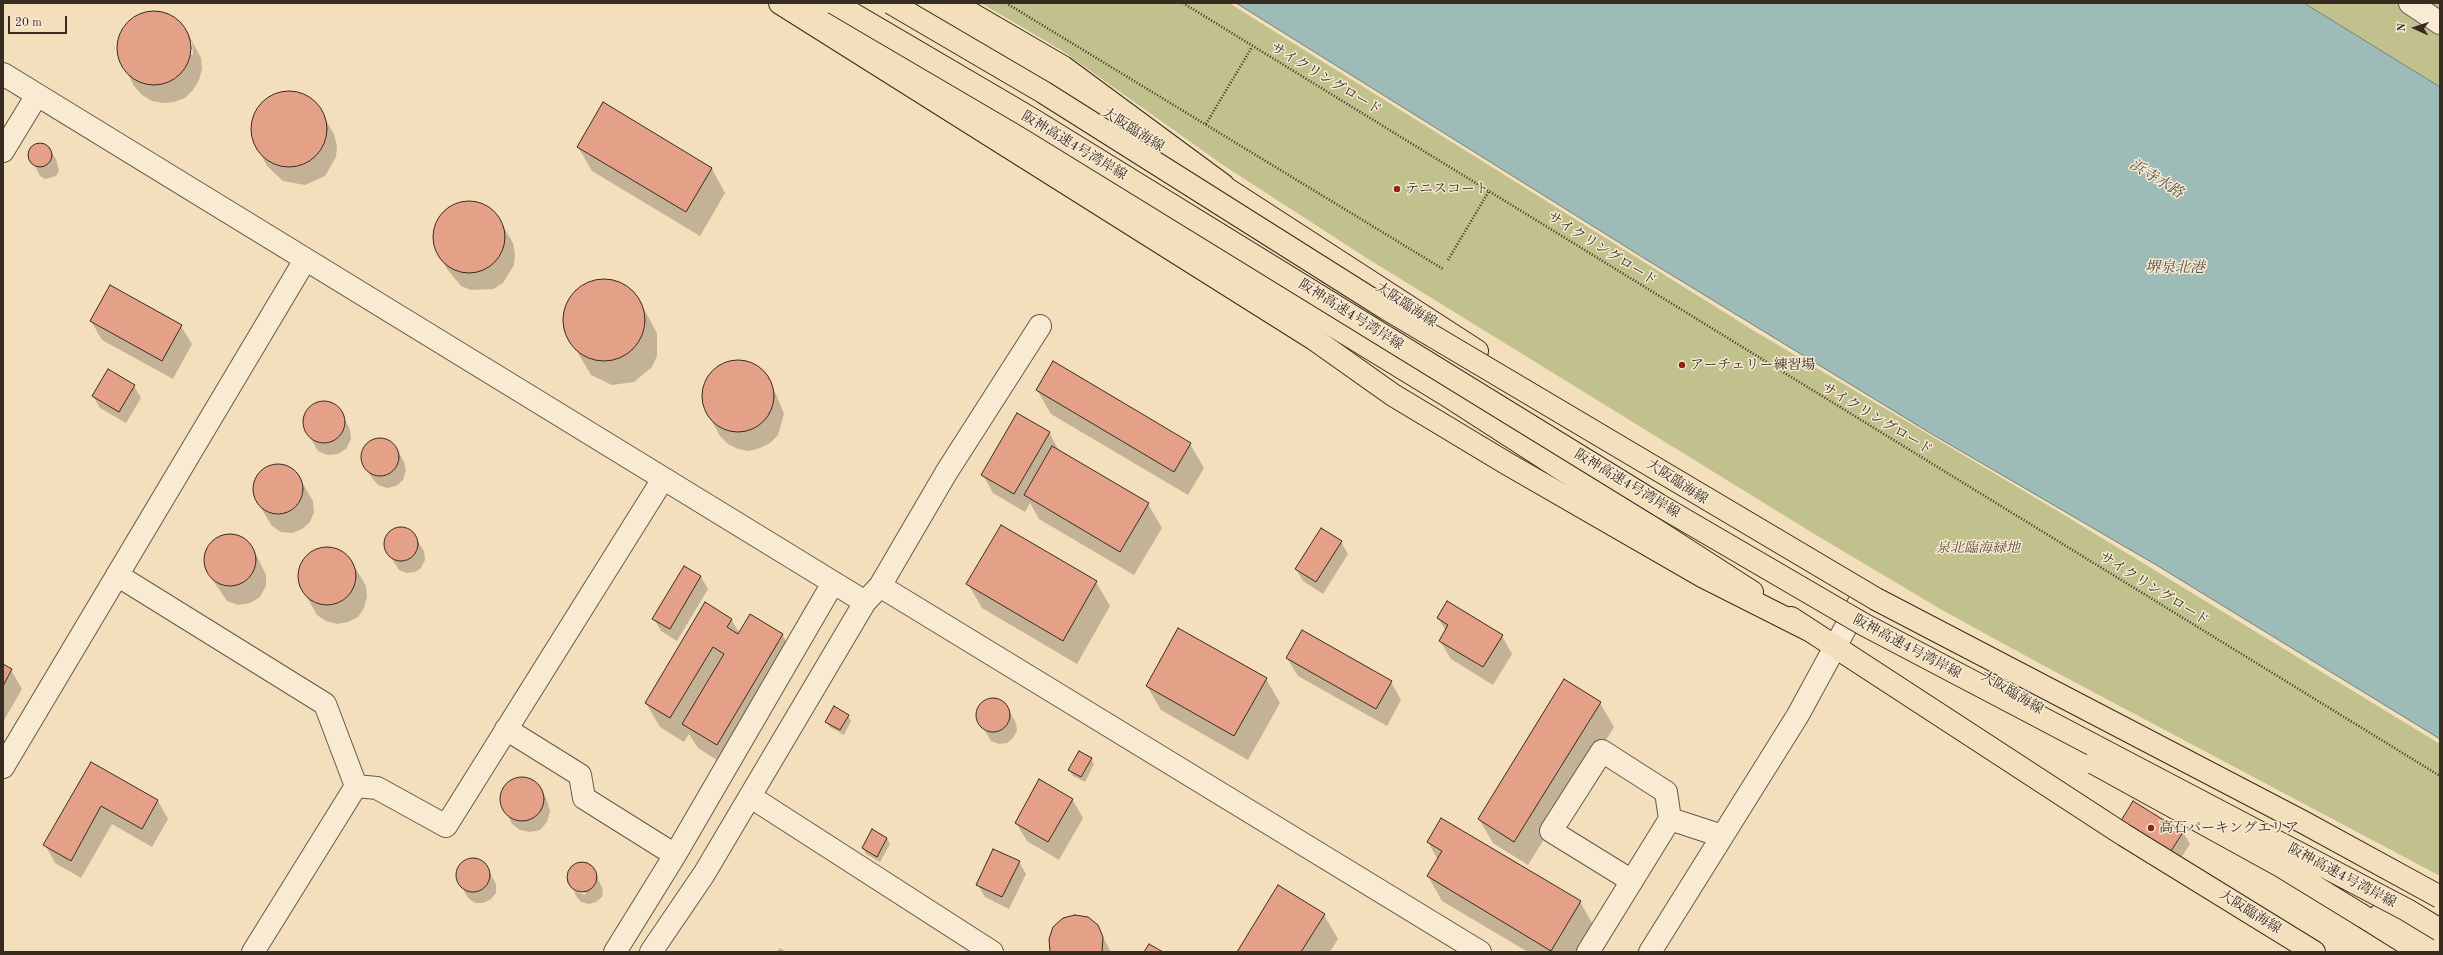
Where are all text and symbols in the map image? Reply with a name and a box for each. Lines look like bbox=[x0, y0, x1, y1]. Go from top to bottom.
scale bar bbox=[10, 8, 69, 34]
north arrow bbox=[2395, 8, 2435, 48]
text: 20 m bbox=[15, 17, 42, 29]
text: N bbox=[2397, 23, 2408, 32]
street label: サイクリングロード bbox=[1268, 39, 1384, 119]
street label: 大阪臨海線 bbox=[1099, 104, 1167, 156]
street label: 阪神高速4号湾岸線 bbox=[1018, 108, 1130, 184]
water label: 浜寺水路 bbox=[2126, 155, 2186, 203]
place label: テニスコート bbox=[1405, 181, 1489, 197]
marker: テニスコート bbox=[1392, 184, 1402, 194]
street label: サイクリングロード bbox=[1544, 208, 1660, 290]
water label: 堺泉北港 bbox=[2145, 259, 2205, 277]
street label: 阪神高速4号湾岸線 bbox=[1296, 276, 1406, 354]
street label: 大阪臨海線 bbox=[1372, 279, 1440, 331]
place label: アーチェリー練習場 bbox=[1690, 357, 1816, 373]
marker: アーチェリー練習場 bbox=[1677, 360, 1687, 370]
street label: サイクリングロード bbox=[1819, 379, 1935, 459]
street label: 阪神高速4号湾岸線 bbox=[1571, 446, 1683, 522]
street label: 大阪臨海線 bbox=[1643, 456, 1711, 508]
park label: 泉北臨海緑地 bbox=[1936, 540, 2020, 556]
street label: サイクリングロード bbox=[2096, 548, 2212, 630]
street label: 阪神高速4号湾岸線 bbox=[1850, 611, 1964, 683]
street label: 大阪臨海線 bbox=[1978, 668, 2046, 718]
place label: 高石パーキングエリア bbox=[2159, 820, 2299, 836]
marker: 高石パーキングエリア bbox=[2146, 823, 2156, 833]
street label: 阪神高速4号湾岸線 bbox=[2285, 840, 2399, 912]
street label: 大阪臨海線 bbox=[2216, 886, 2284, 938]

